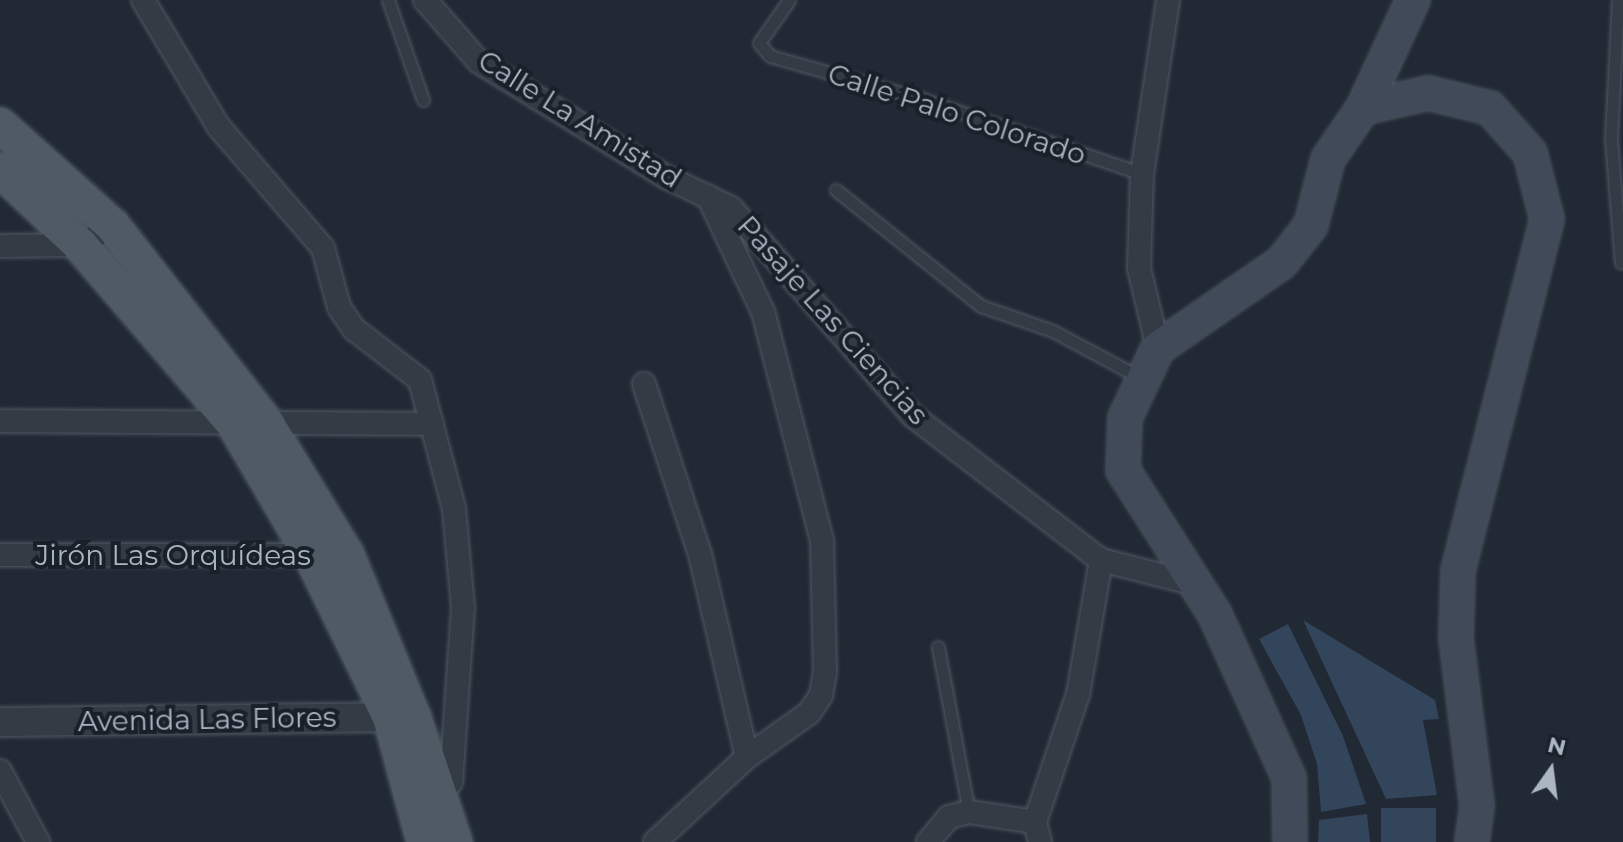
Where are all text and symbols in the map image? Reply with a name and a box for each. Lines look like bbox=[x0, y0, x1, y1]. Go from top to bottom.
street label: Calle La Amistad bbox=[472, 43, 688, 195]
street label: Calle Palo Colorado bbox=[824, 56, 1090, 172]
street label: Pasaje Las Ciencias bbox=[731, 209, 935, 431]
street label: Jirón Las Orquídeas bbox=[35, 538, 311, 572]
street label: Avenida Las Flores bbox=[77, 700, 337, 738]
north arrow bbox=[1511, 730, 1591, 810]
text: N bbox=[1545, 731, 1569, 761]

